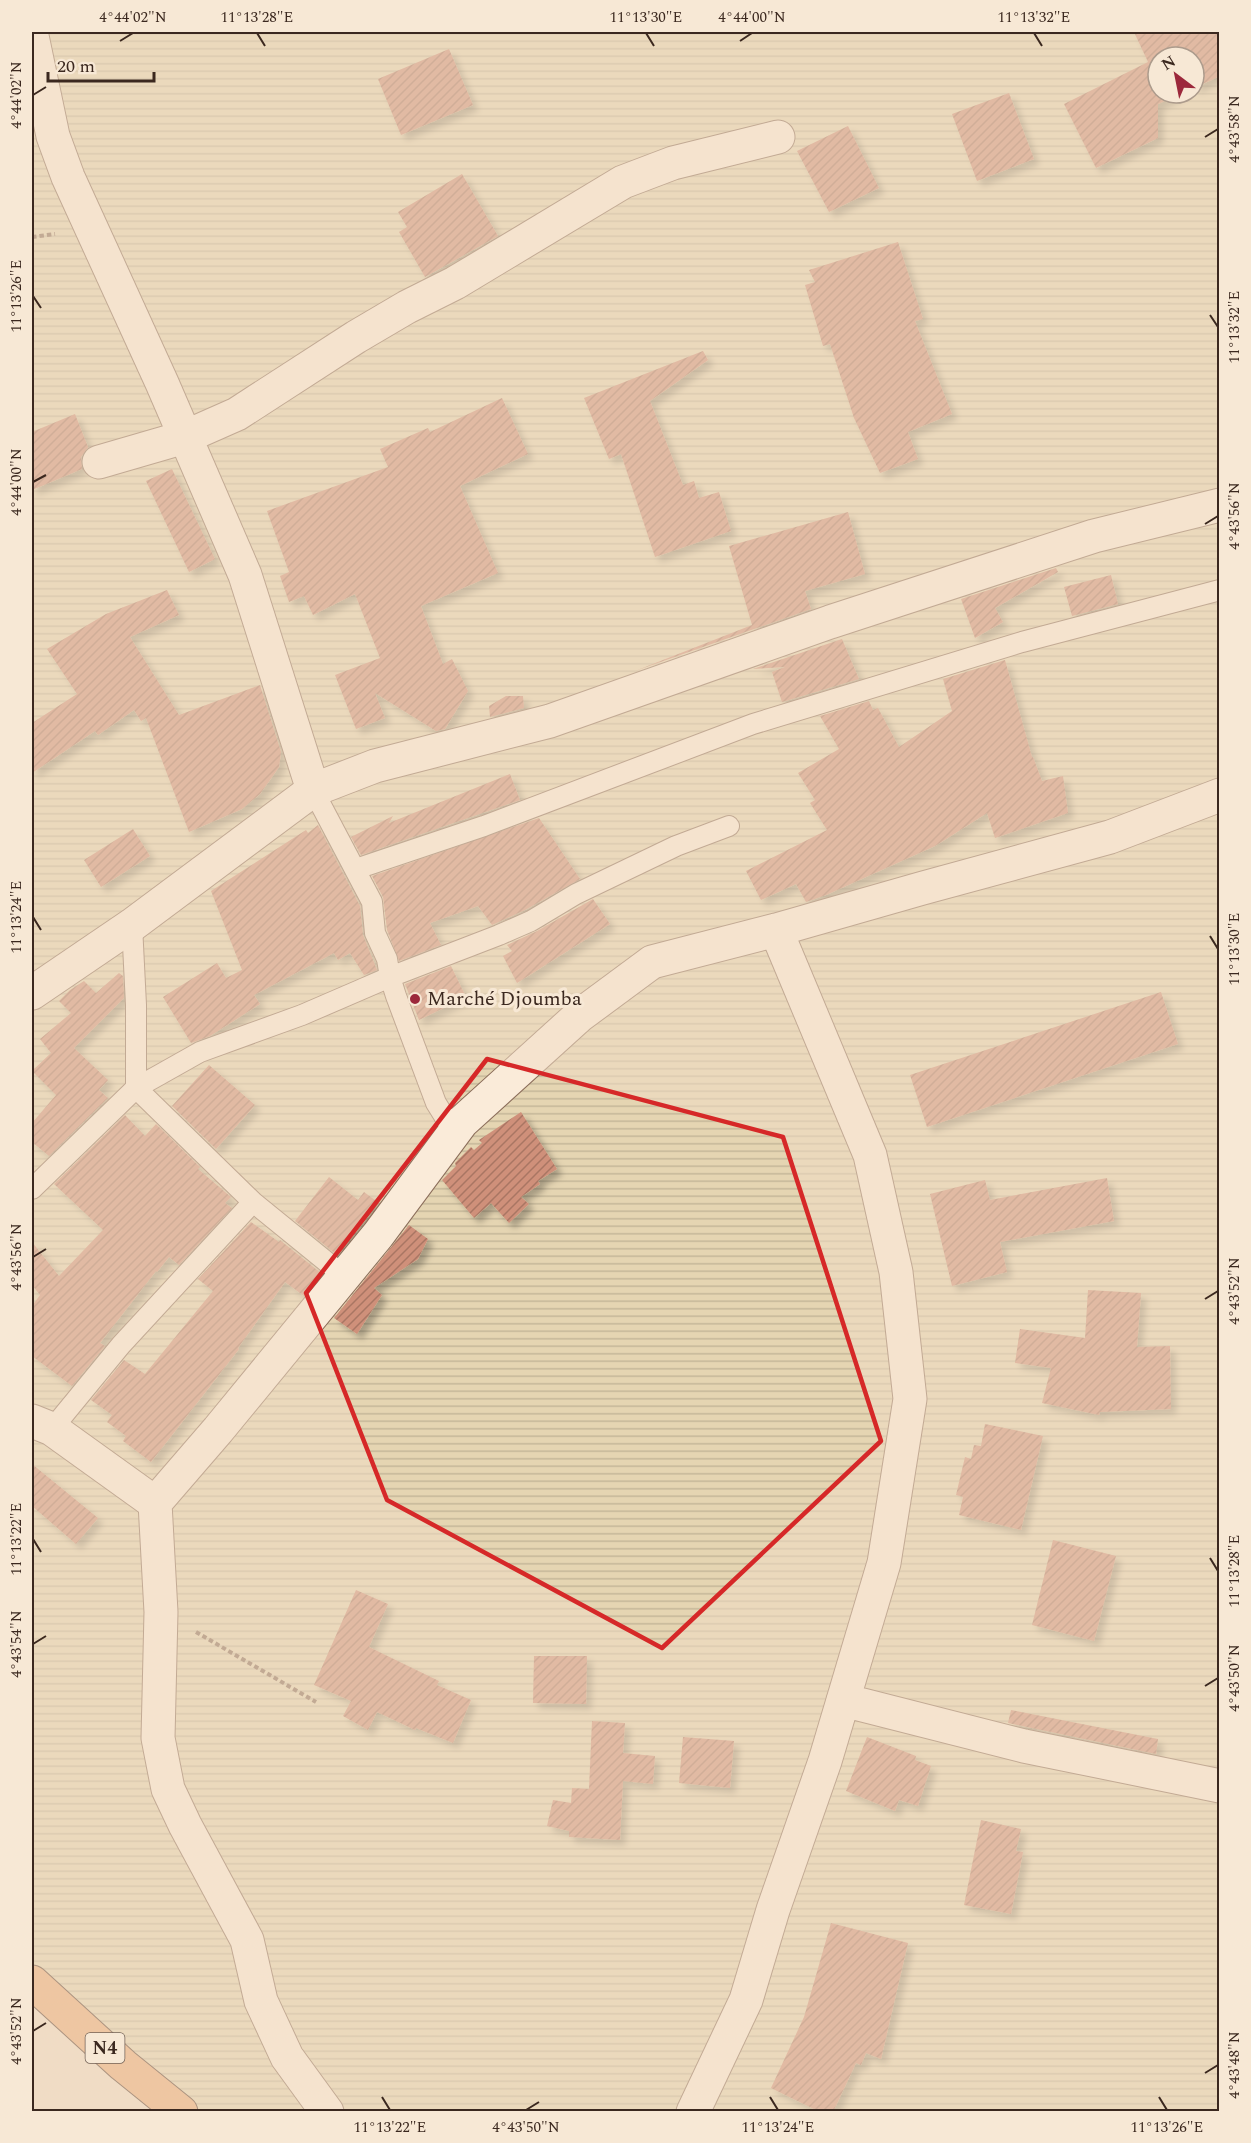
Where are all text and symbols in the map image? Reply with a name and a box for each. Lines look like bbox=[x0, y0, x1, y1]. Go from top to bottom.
text: 4°44'02"N bbox=[99, 6, 167, 29]
text: 11°13'28"E bbox=[221, 6, 293, 29]
text: 11°13'30"E bbox=[610, 6, 682, 29]
text: 4°44'00"N bbox=[718, 6, 786, 29]
text: 11°13'32"E bbox=[998, 6, 1070, 29]
scale bar bbox=[48, 45, 154, 83]
north arrow bbox=[1146, 45, 1206, 105]
text: N bbox=[1157, 49, 1180, 77]
text: 20 m bbox=[57, 53, 95, 80]
text: 4°44'02"N bbox=[5, 61, 28, 129]
text: 4°43'58"N bbox=[1223, 95, 1246, 163]
text: 11°13'26"E bbox=[5, 260, 28, 332]
text: 11°13'32"E bbox=[1223, 291, 1246, 363]
text: 4°44'00"N bbox=[5, 448, 28, 516]
text: 4°43'56"N bbox=[1223, 482, 1246, 550]
text: 11°13'24"E bbox=[5, 881, 28, 953]
text: 11°13'30"E bbox=[1223, 913, 1246, 985]
place label: Marché Djoumba bbox=[427, 984, 582, 1014]
marker: Marché Djoumba bbox=[408, 992, 422, 1006]
text: 4°43'56"N bbox=[5, 1223, 28, 1291]
text: 4°43'52"N bbox=[1223, 1257, 1246, 1325]
text: 11°13'22"E bbox=[5, 1503, 28, 1575]
text: 11°13'28"E bbox=[1223, 1535, 1246, 1607]
text: 4°43'54"N bbox=[5, 1610, 28, 1678]
text: 4°43'50"N bbox=[1223, 1644, 1246, 1712]
text: 4°43'52"N bbox=[5, 1997, 28, 2065]
text: 4°43'48"N bbox=[1223, 2031, 1246, 2099]
road number: N4 bbox=[86, 2033, 124, 2063]
text: 11°13'22"E bbox=[354, 2116, 426, 2139]
text: 4°43'50"N bbox=[492, 2116, 560, 2139]
text: 11°13'24"E bbox=[742, 2116, 814, 2139]
text: 11°13'26"E bbox=[1131, 2116, 1203, 2139]

